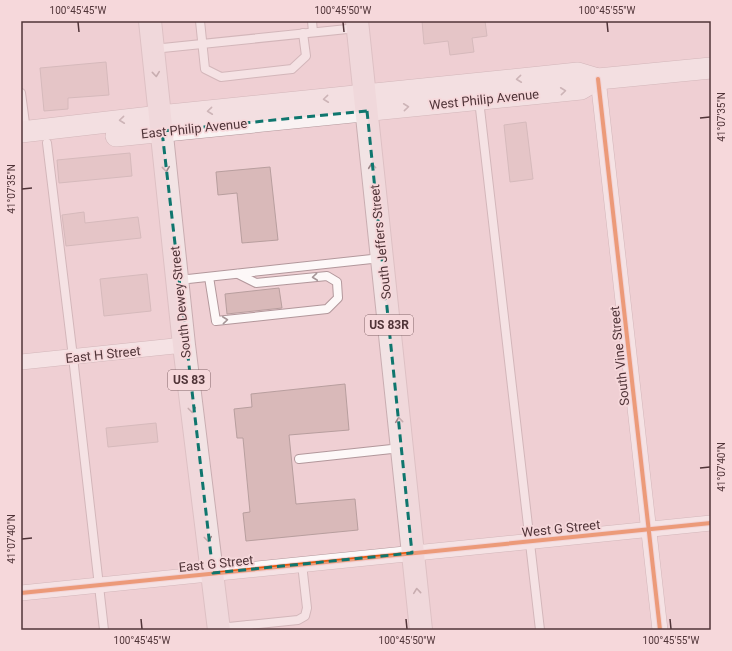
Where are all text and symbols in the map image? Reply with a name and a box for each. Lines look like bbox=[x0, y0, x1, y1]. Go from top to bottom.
text: 100°45'45"W bbox=[50, 5, 107, 16]
text: 100°45'50"W bbox=[315, 5, 372, 16]
text: 100°45'55"W bbox=[579, 5, 636, 16]
one-way arrow bbox=[151, 71, 160, 77]
one-way arrow bbox=[515, 75, 522, 84]
street label: West Philip Avenue bbox=[428, 86, 540, 113]
one-way arrow bbox=[560, 87, 566, 96]
text: 41°07'35"N bbox=[716, 92, 727, 142]
one-way arrow bbox=[323, 94, 329, 103]
one-way arrow bbox=[403, 103, 409, 112]
one-way arrow bbox=[207, 106, 213, 115]
street label: East Philip Avenue bbox=[140, 115, 248, 142]
one-way arrow bbox=[119, 116, 125, 125]
one-way arrow bbox=[368, 163, 377, 169]
text: 41°07'35"N bbox=[6, 164, 17, 214]
one-way arrow bbox=[162, 166, 171, 172]
street label: South Jeffers Street bbox=[367, 184, 394, 300]
street label: South Dewey Street bbox=[167, 245, 194, 359]
one-way arrow bbox=[312, 272, 318, 281]
street label: South Vine Street bbox=[607, 305, 632, 406]
one-way arrow bbox=[222, 315, 228, 324]
road number: US 83R bbox=[365, 315, 413, 335]
street label: East H Street bbox=[65, 343, 141, 366]
road number: US 83 bbox=[168, 370, 210, 390]
one-way arrow bbox=[188, 407, 197, 413]
one-way arrow bbox=[395, 417, 404, 423]
text: 41°07'40"N bbox=[716, 442, 727, 492]
text: 41°07'40"N bbox=[6, 514, 17, 564]
street label: West G Street bbox=[521, 517, 601, 540]
one-way arrow bbox=[204, 536, 213, 542]
street label: East G Street bbox=[178, 552, 254, 575]
one-way arrow bbox=[412, 588, 421, 594]
text: 100°45'45"W bbox=[114, 635, 171, 646]
text: 100°45'50"W bbox=[379, 635, 436, 646]
text: 100°45'55"W bbox=[643, 635, 700, 646]

